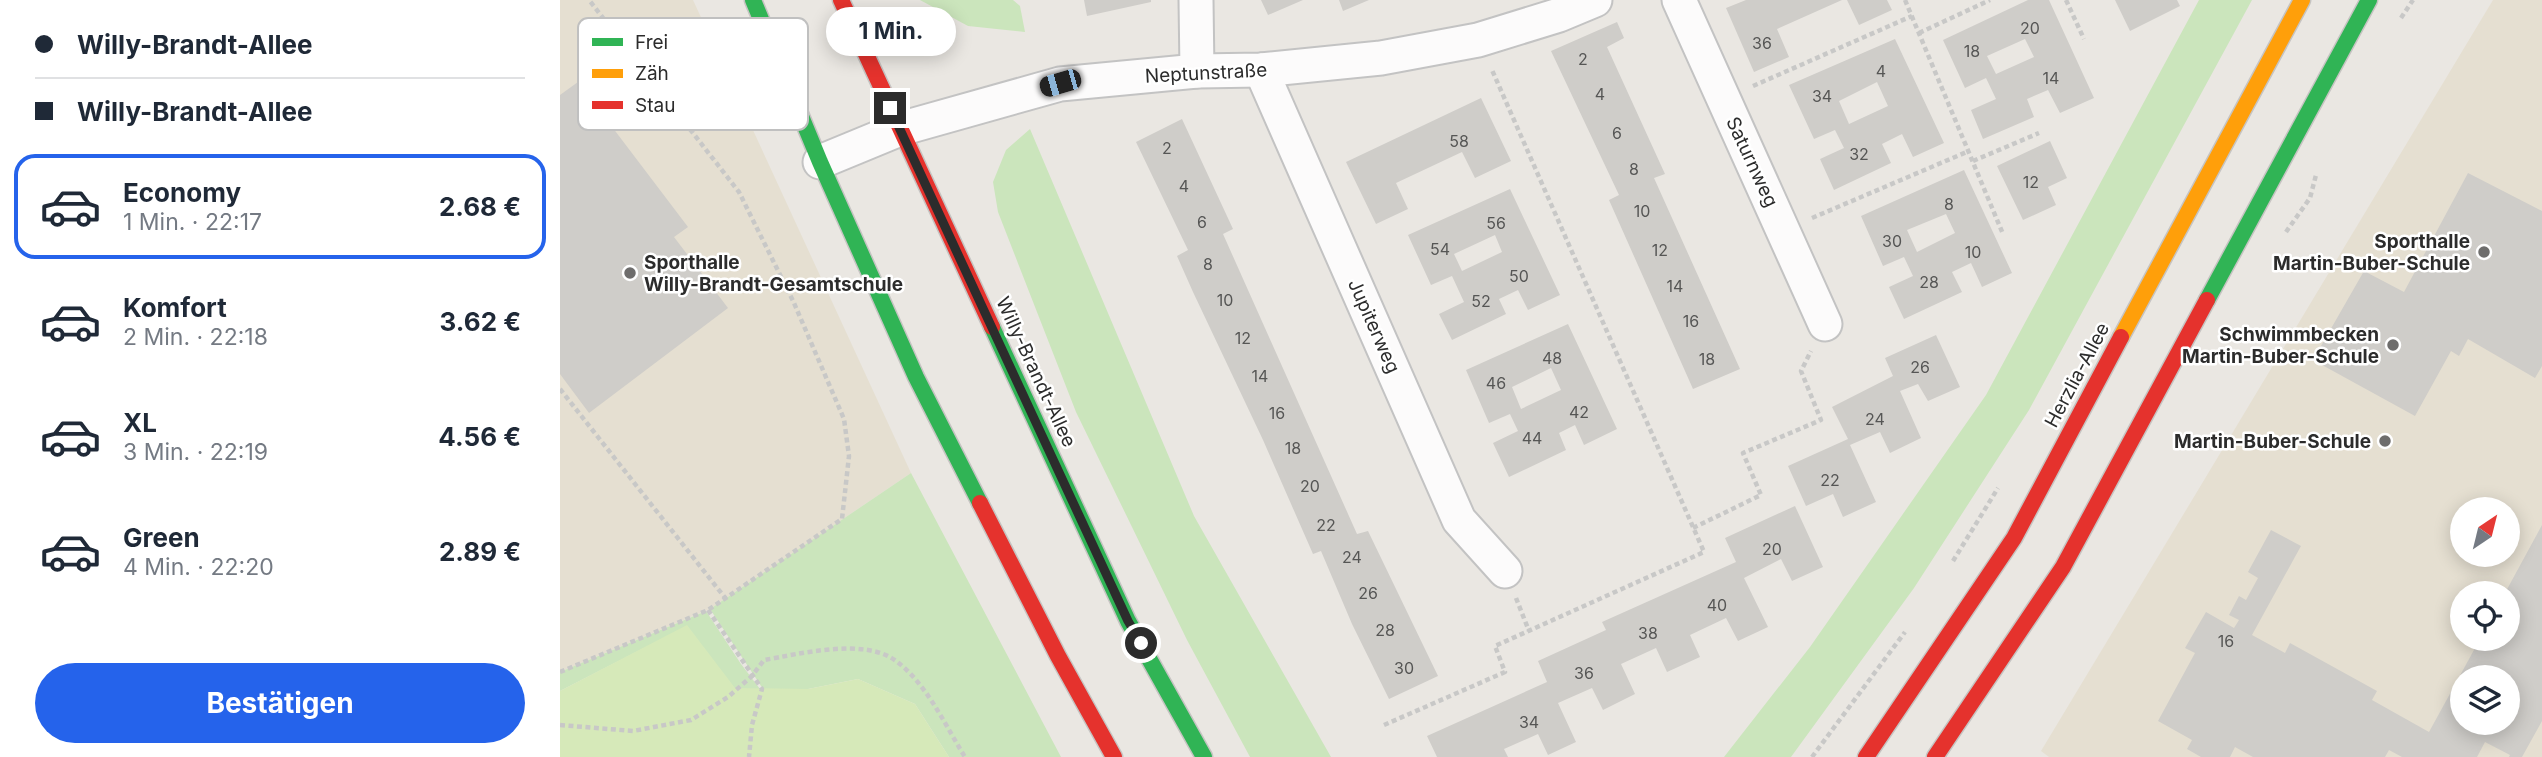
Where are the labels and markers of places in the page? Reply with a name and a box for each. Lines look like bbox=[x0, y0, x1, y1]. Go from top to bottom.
place label: Sporthalle Martin-Buber-Schule bbox=[2273, 230, 2470, 275]
marker: Sporthalle Martin-Buber-Schule bbox=[2476, 244, 2492, 260]
place label: Sporthalle Willy-Brandt-Gesamtschule bbox=[644, 251, 903, 296]
marker: Sporthalle Willy-Brandt-Gesamtschule bbox=[622, 265, 638, 281]
place label: Schwimmbecken Martin-Buber-Schule bbox=[2182, 323, 2379, 368]
marker: Schwimmbecken Martin-Buber-Schule bbox=[2385, 337, 2401, 353]
place label: Martin-Buber-Schule bbox=[2174, 430, 2371, 453]
marker: Martin-Buber-Schule bbox=[2377, 433, 2393, 449]

